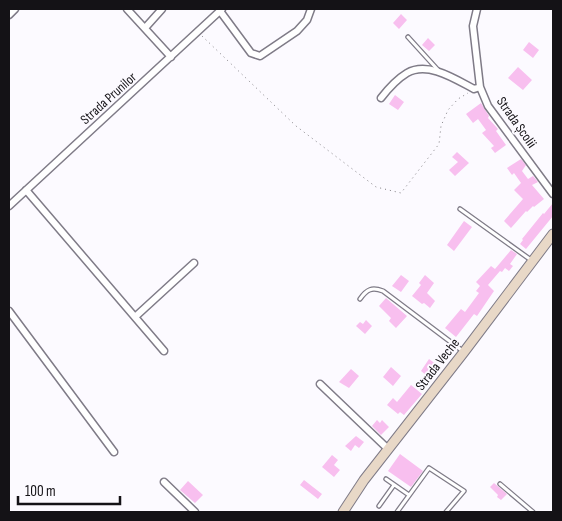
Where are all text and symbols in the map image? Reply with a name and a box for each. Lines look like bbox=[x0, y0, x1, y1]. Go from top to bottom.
street label: Strada Prunilor bbox=[77, 69, 140, 128]
street label: Strada Școlii bbox=[493, 94, 540, 151]
street label: Strada Veche bbox=[412, 335, 463, 394]
scale bar bbox=[18, 474, 120, 506]
text: 100 m bbox=[25, 482, 56, 501]

